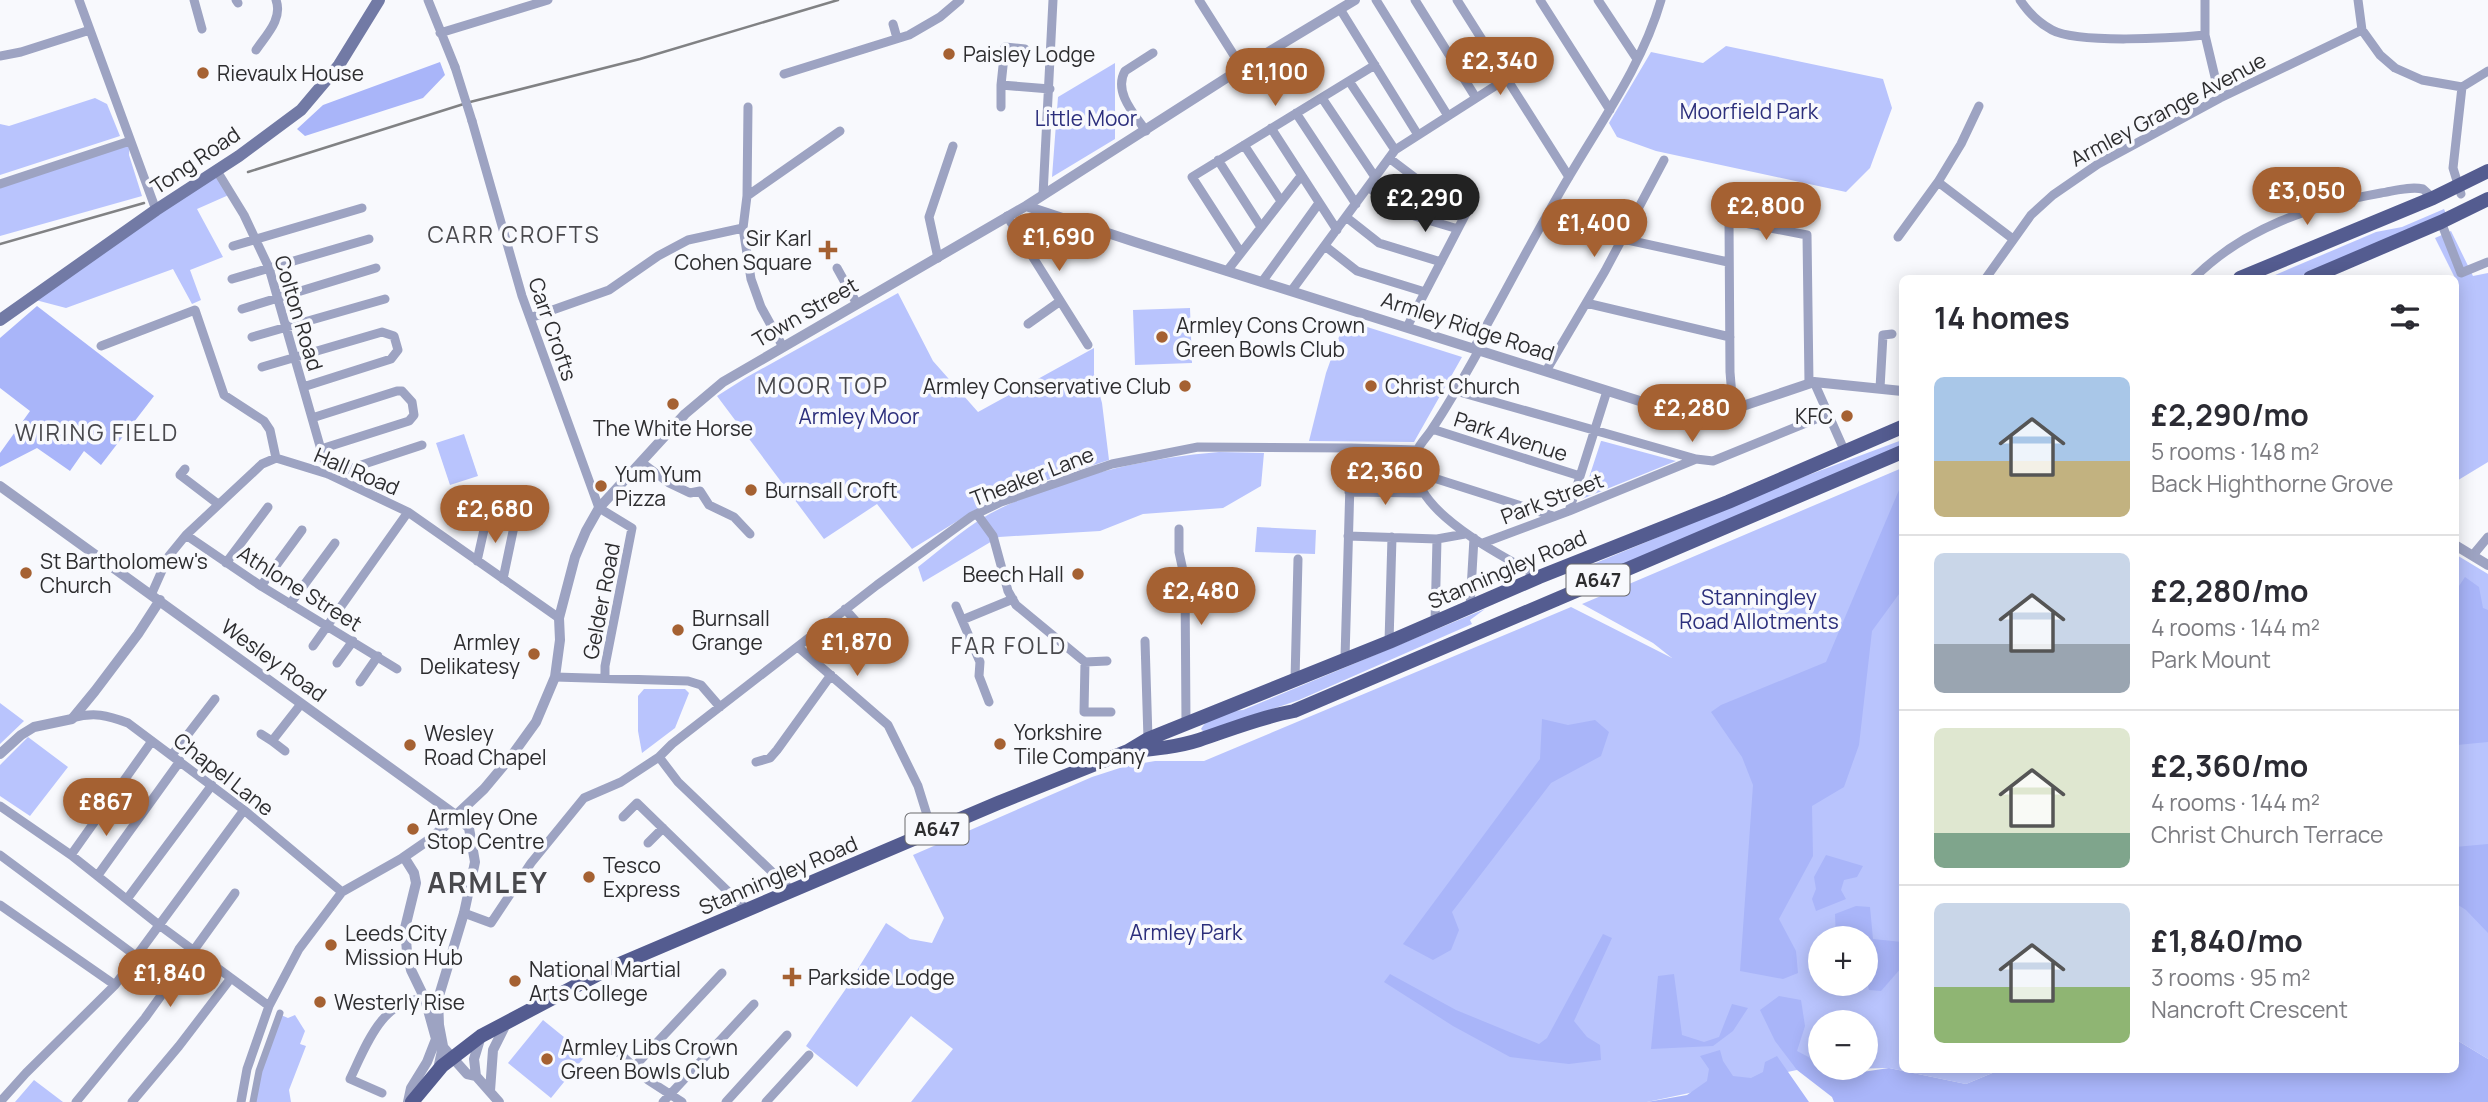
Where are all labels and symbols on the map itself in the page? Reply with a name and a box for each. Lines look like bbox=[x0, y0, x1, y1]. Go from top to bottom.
pin: £2,340 bbox=[1443, 38, 1557, 97]
place label: Paisley Lodge bbox=[963, 40, 1095, 68]
marker: Paisley Lodge bbox=[941, 46, 957, 62]
street label: Armley Grange Avenue bbox=[2065, 46, 2271, 172]
pin: £1,100 bbox=[1218, 48, 1332, 108]
place label: Rievaulx House bbox=[217, 59, 364, 87]
marker: Rievaulx House bbox=[195, 65, 211, 81]
park label: Moorfield Park bbox=[1680, 97, 1819, 125]
park label: Little Moor bbox=[1035, 104, 1138, 132]
street label: Tong Road bbox=[145, 120, 245, 200]
pin: £3,050 bbox=[2250, 168, 2364, 227]
pin: £2,290 bbox=[1368, 174, 1482, 234]
pin: £2,800 bbox=[1709, 182, 1823, 242]
pin: £1,400 bbox=[1537, 200, 1651, 259]
pin: £1,690 bbox=[1002, 214, 1116, 273]
district label: CARR CROFTS bbox=[427, 218, 601, 250]
place label: Sir Karl Cohen Square bbox=[674, 224, 812, 276]
marker: Sir Karl Cohen Square bbox=[818, 240, 838, 260]
street label: Colton Road bbox=[268, 252, 330, 374]
street label: Town Street bbox=[747, 271, 863, 353]
street label: Carr Crofts bbox=[522, 274, 584, 384]
street label: Armley Ridge Road bbox=[1378, 285, 1558, 367]
place label: Armley Cons Crown Green Bowls Club bbox=[1176, 311, 1365, 363]
marker: Armley Cons Crown Green Bowls Club bbox=[1154, 329, 1170, 345]
district label: MOOR TOP bbox=[757, 369, 889, 401]
place label: Armley Conservative Club bbox=[923, 372, 1171, 400]
place label: Christ Church bbox=[1385, 372, 1520, 400]
marker: Armley Conservative Club bbox=[1177, 378, 1193, 394]
marker: Christ Church bbox=[1363, 378, 1379, 394]
pin: £2,280 bbox=[1635, 384, 1749, 444]
marker: The White Horse bbox=[665, 396, 681, 412]
park label: Armley Moor bbox=[799, 402, 920, 430]
place label: KFC bbox=[1795, 402, 1833, 430]
street label: Park Avenue bbox=[1451, 404, 1571, 468]
marker: KFC bbox=[1839, 408, 1855, 424]
place label: The White Horse bbox=[593, 414, 753, 442]
district label: WIRING FIELD bbox=[15, 416, 179, 448]
street label: Theaker Lane bbox=[966, 440, 1098, 512]
street label: Hall Road bbox=[310, 441, 404, 501]
pin: £2,360 bbox=[1328, 448, 1442, 507]
place label: Yum Yum Pizza bbox=[615, 460, 701, 512]
street label: Park Street bbox=[1497, 466, 1607, 530]
place label: Burnsall Croft bbox=[765, 476, 898, 504]
marker: Yum Yum Pizza bbox=[593, 478, 609, 494]
marker: Burnsall Croft bbox=[743, 482, 759, 498]
pin: £2,680 bbox=[438, 486, 552, 545]
street label: Stanningley Road bbox=[1423, 523, 1591, 615]
street label: Athlone Street bbox=[233, 539, 367, 637]
street label: Gelder Road bbox=[576, 540, 626, 662]
place label: St Bartholomew's Church bbox=[40, 547, 208, 599]
place label: Beech Hall bbox=[962, 560, 1064, 588]
marker: St Bartholomew's Church bbox=[18, 565, 34, 581]
road number: A647 bbox=[1566, 565, 1630, 596]
marker: Beech Hall bbox=[1070, 566, 1086, 582]
pin: £2,480 bbox=[1144, 568, 1258, 627]
park label: Stanningley Road Allotments bbox=[1679, 583, 1839, 635]
place label: Burnsall Grange bbox=[692, 604, 770, 656]
street label: Wesley Road bbox=[216, 612, 332, 708]
pin: £1,870 bbox=[800, 618, 914, 678]
marker: Burnsall Grange bbox=[670, 622, 686, 638]
place label: Armley Delikatesy bbox=[420, 628, 520, 680]
district label: FAR FOLD bbox=[951, 629, 1067, 661]
marker: Armley Delikatesy bbox=[526, 646, 542, 662]
place label: Yorkshire Tile Company bbox=[1014, 718, 1145, 770]
place label: Wesley Road Chapel bbox=[424, 719, 547, 771]
street label: Chapel Lane bbox=[168, 726, 280, 822]
marker: Yorkshire Tile Company bbox=[992, 736, 1008, 752]
marker: Wesley Road Chapel bbox=[402, 737, 418, 753]
pin: £867 bbox=[65, 778, 147, 838]
place label: Armley One Stop Centre bbox=[427, 803, 545, 855]
road number: A647 bbox=[906, 814, 968, 844]
marker: Armley One Stop Centre bbox=[405, 821, 421, 837]
street label: Stanningley Road bbox=[694, 829, 862, 921]
place label: Tesco Express bbox=[603, 851, 680, 903]
district label: ARMLEY bbox=[427, 863, 549, 901]
marker: Tesco Express bbox=[581, 869, 597, 885]
park label: Armley Park bbox=[1130, 918, 1243, 946]
place label: Leeds City Mission Hub bbox=[345, 919, 463, 971]
marker: Leeds City Mission Hub bbox=[323, 937, 339, 953]
pin: £1,840 bbox=[113, 950, 227, 1009]
place label: National Martial Arts College bbox=[529, 955, 681, 1007]
place label: Parkside Lodge bbox=[808, 963, 955, 991]
marker: Parkside Lodge bbox=[782, 967, 802, 987]
marker: National Martial Arts College bbox=[507, 973, 523, 989]
place label: Westerly Rise bbox=[334, 988, 465, 1016]
marker: Westerly Rise bbox=[312, 994, 328, 1010]
place label: Armley Libs Crown Green Bowls Club bbox=[561, 1033, 738, 1085]
marker: Armley Libs Crown Green Bowls Club bbox=[539, 1051, 555, 1067]

